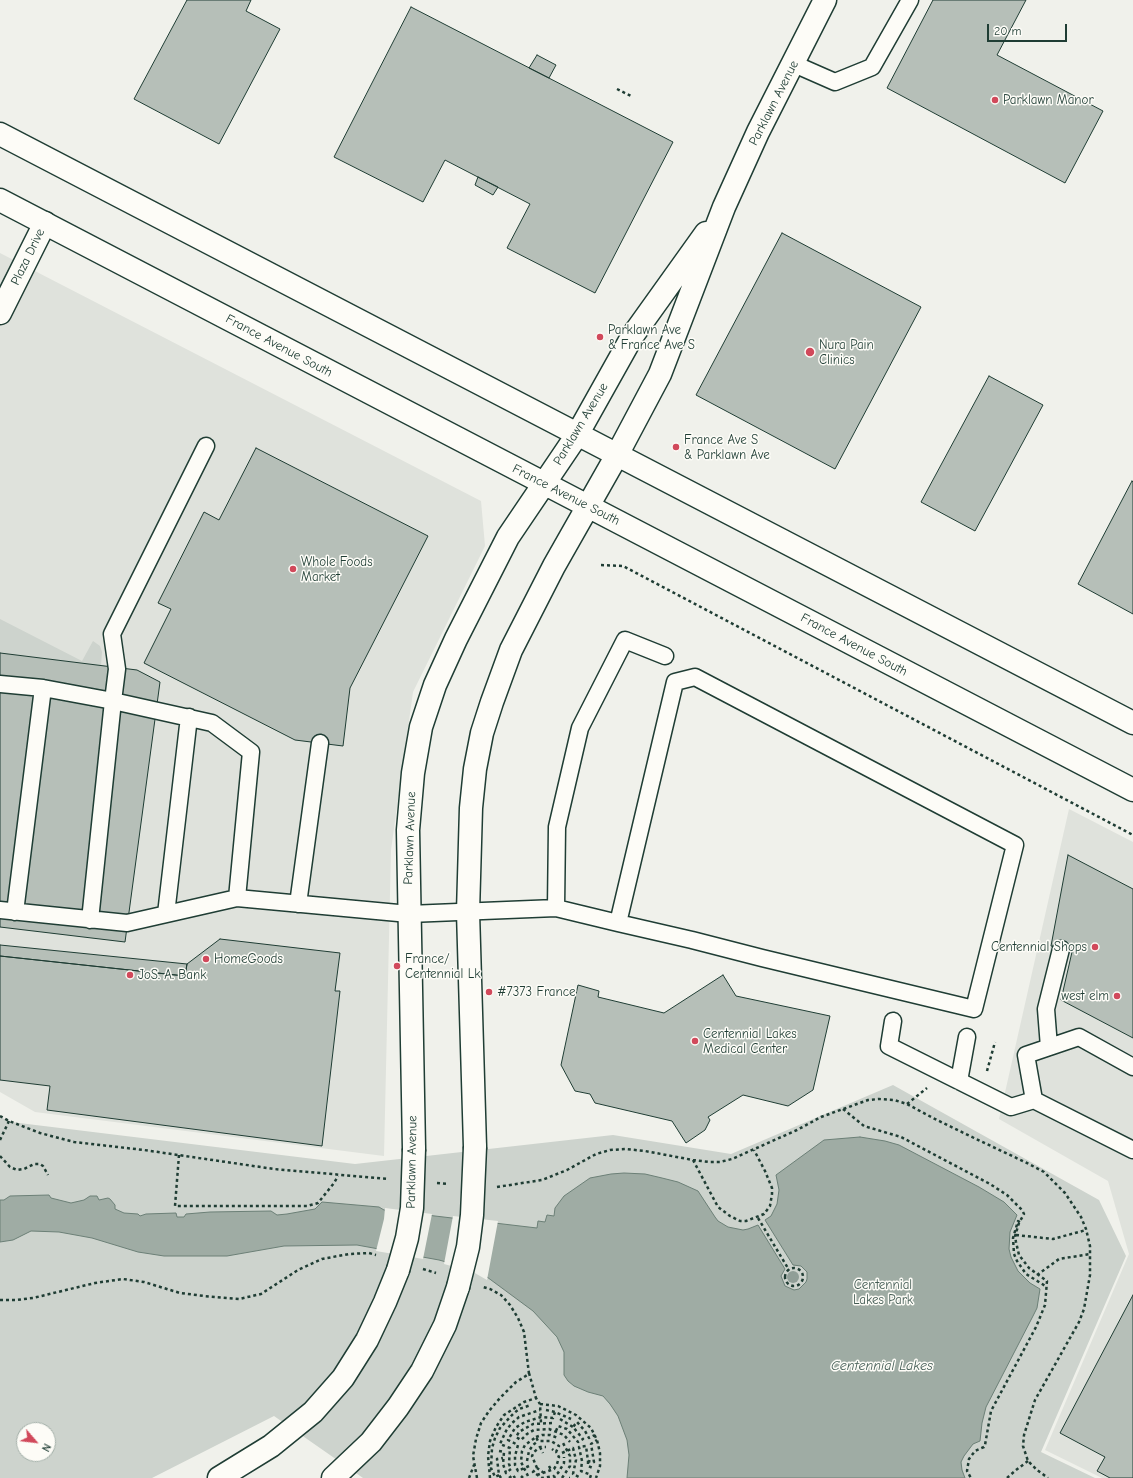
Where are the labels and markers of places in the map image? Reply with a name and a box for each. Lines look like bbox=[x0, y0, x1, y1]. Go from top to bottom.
place label: Parklawn Manor bbox=[1003, 92, 1094, 108]
marker: Parklawn Manor bbox=[990, 95, 1000, 105]
place label: Parklawn Ave & France Ave S bbox=[608, 322, 695, 353]
marker: Parklawn Ave & France Ave S bbox=[595, 332, 605, 342]
place label: Nura Pain Clinics bbox=[819, 337, 874, 368]
marker: Nura Pain Clinics bbox=[804, 346, 816, 358]
place label: France Ave S & Parklawn Ave bbox=[684, 432, 770, 463]
marker: France Ave S & Parklawn Ave bbox=[671, 442, 681, 452]
place label: Whole Foods Market bbox=[301, 554, 373, 585]
marker: Whole Foods Market bbox=[288, 564, 298, 574]
place label: Centennial Shops bbox=[991, 939, 1087, 955]
marker: Centennial Shops bbox=[1090, 942, 1100, 952]
place label: HomeGoods bbox=[214, 951, 283, 967]
place label: France/ Centennial Lk bbox=[405, 951, 481, 982]
marker: HomeGoods bbox=[201, 954, 211, 964]
marker: France/ Centennial Lk bbox=[392, 961, 402, 971]
place label: JoS. A. Bank bbox=[138, 967, 206, 983]
marker: JoS. A. Bank bbox=[125, 970, 135, 980]
place label: #7373 France bbox=[497, 984, 576, 1000]
marker: #7373 France bbox=[484, 987, 494, 997]
place label: west elm bbox=[1061, 988, 1109, 1004]
marker: west elm bbox=[1112, 991, 1122, 1001]
place label: Centennial Lakes Medical Center bbox=[703, 1026, 797, 1057]
marker: Centennial Lakes Medical Center bbox=[690, 1036, 700, 1046]

